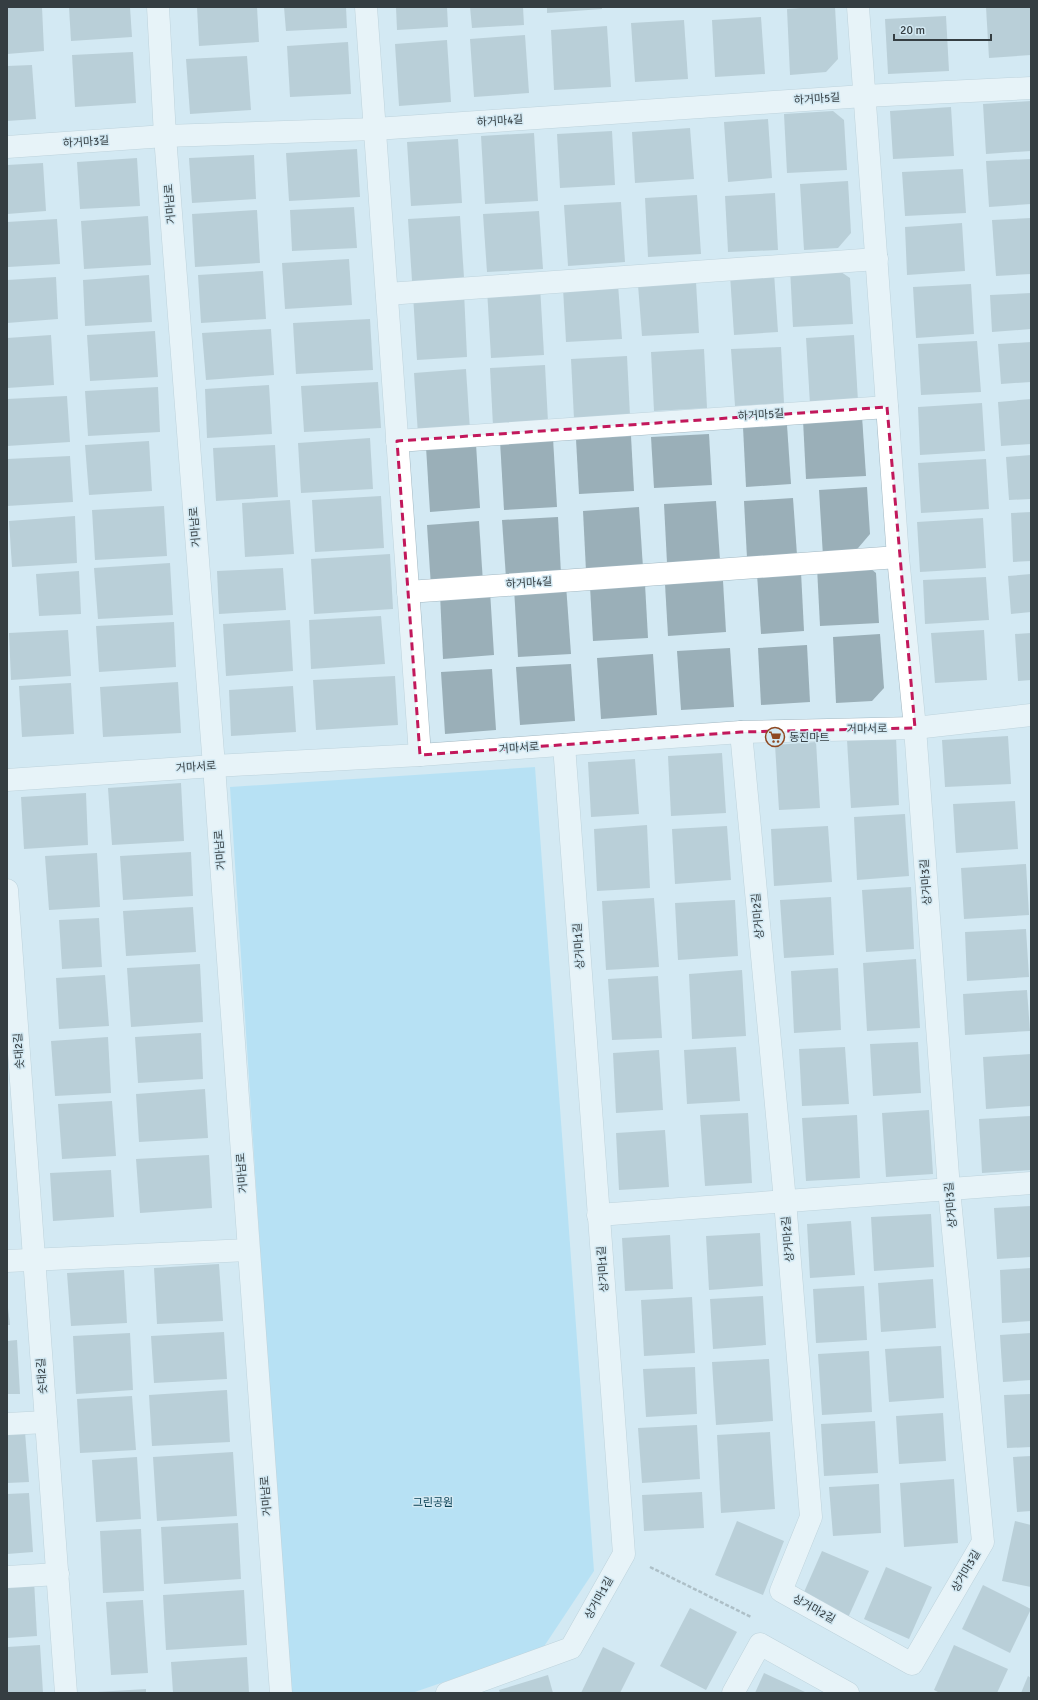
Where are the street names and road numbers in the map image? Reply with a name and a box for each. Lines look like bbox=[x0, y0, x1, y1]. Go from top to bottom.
street label: 하거마5길 bbox=[793, 91, 841, 107]
street label: 하거마4길 bbox=[476, 113, 524, 129]
street label: 하거마3길 bbox=[62, 134, 110, 150]
street label: 거마남로 bbox=[162, 183, 178, 225]
street label: 하거마5길 bbox=[737, 407, 785, 423]
street label: 거마남로 bbox=[187, 506, 203, 548]
street label: 하거마4길 bbox=[505, 575, 553, 591]
street label: 거마서로 bbox=[847, 722, 887, 736]
street label: 거마서로 bbox=[498, 740, 540, 756]
street label: 거마서로 bbox=[175, 759, 217, 775]
street label: 거마남로 bbox=[212, 829, 228, 871]
street label: 상거마3길 bbox=[918, 858, 934, 906]
street label: 상거마2길 bbox=[750, 892, 766, 940]
street label: 상거마1길 bbox=[571, 922, 587, 970]
street label: 솟대2길 bbox=[11, 1032, 27, 1070]
street label: 거마남로 bbox=[234, 1152, 250, 1194]
street label: 상거마3길 bbox=[943, 1181, 959, 1229]
street label: 상거마2길 bbox=[780, 1215, 796, 1263]
street label: 상거마1길 bbox=[595, 1245, 611, 1293]
street label: 솟대2길 bbox=[34, 1357, 50, 1395]
street label: 거마남로 bbox=[258, 1475, 274, 1517]
street label: 상거마3길 bbox=[949, 1548, 983, 1594]
street label: 상거마1길 bbox=[582, 1575, 616, 1621]
street label: 상거마2길 bbox=[791, 1592, 837, 1626]

